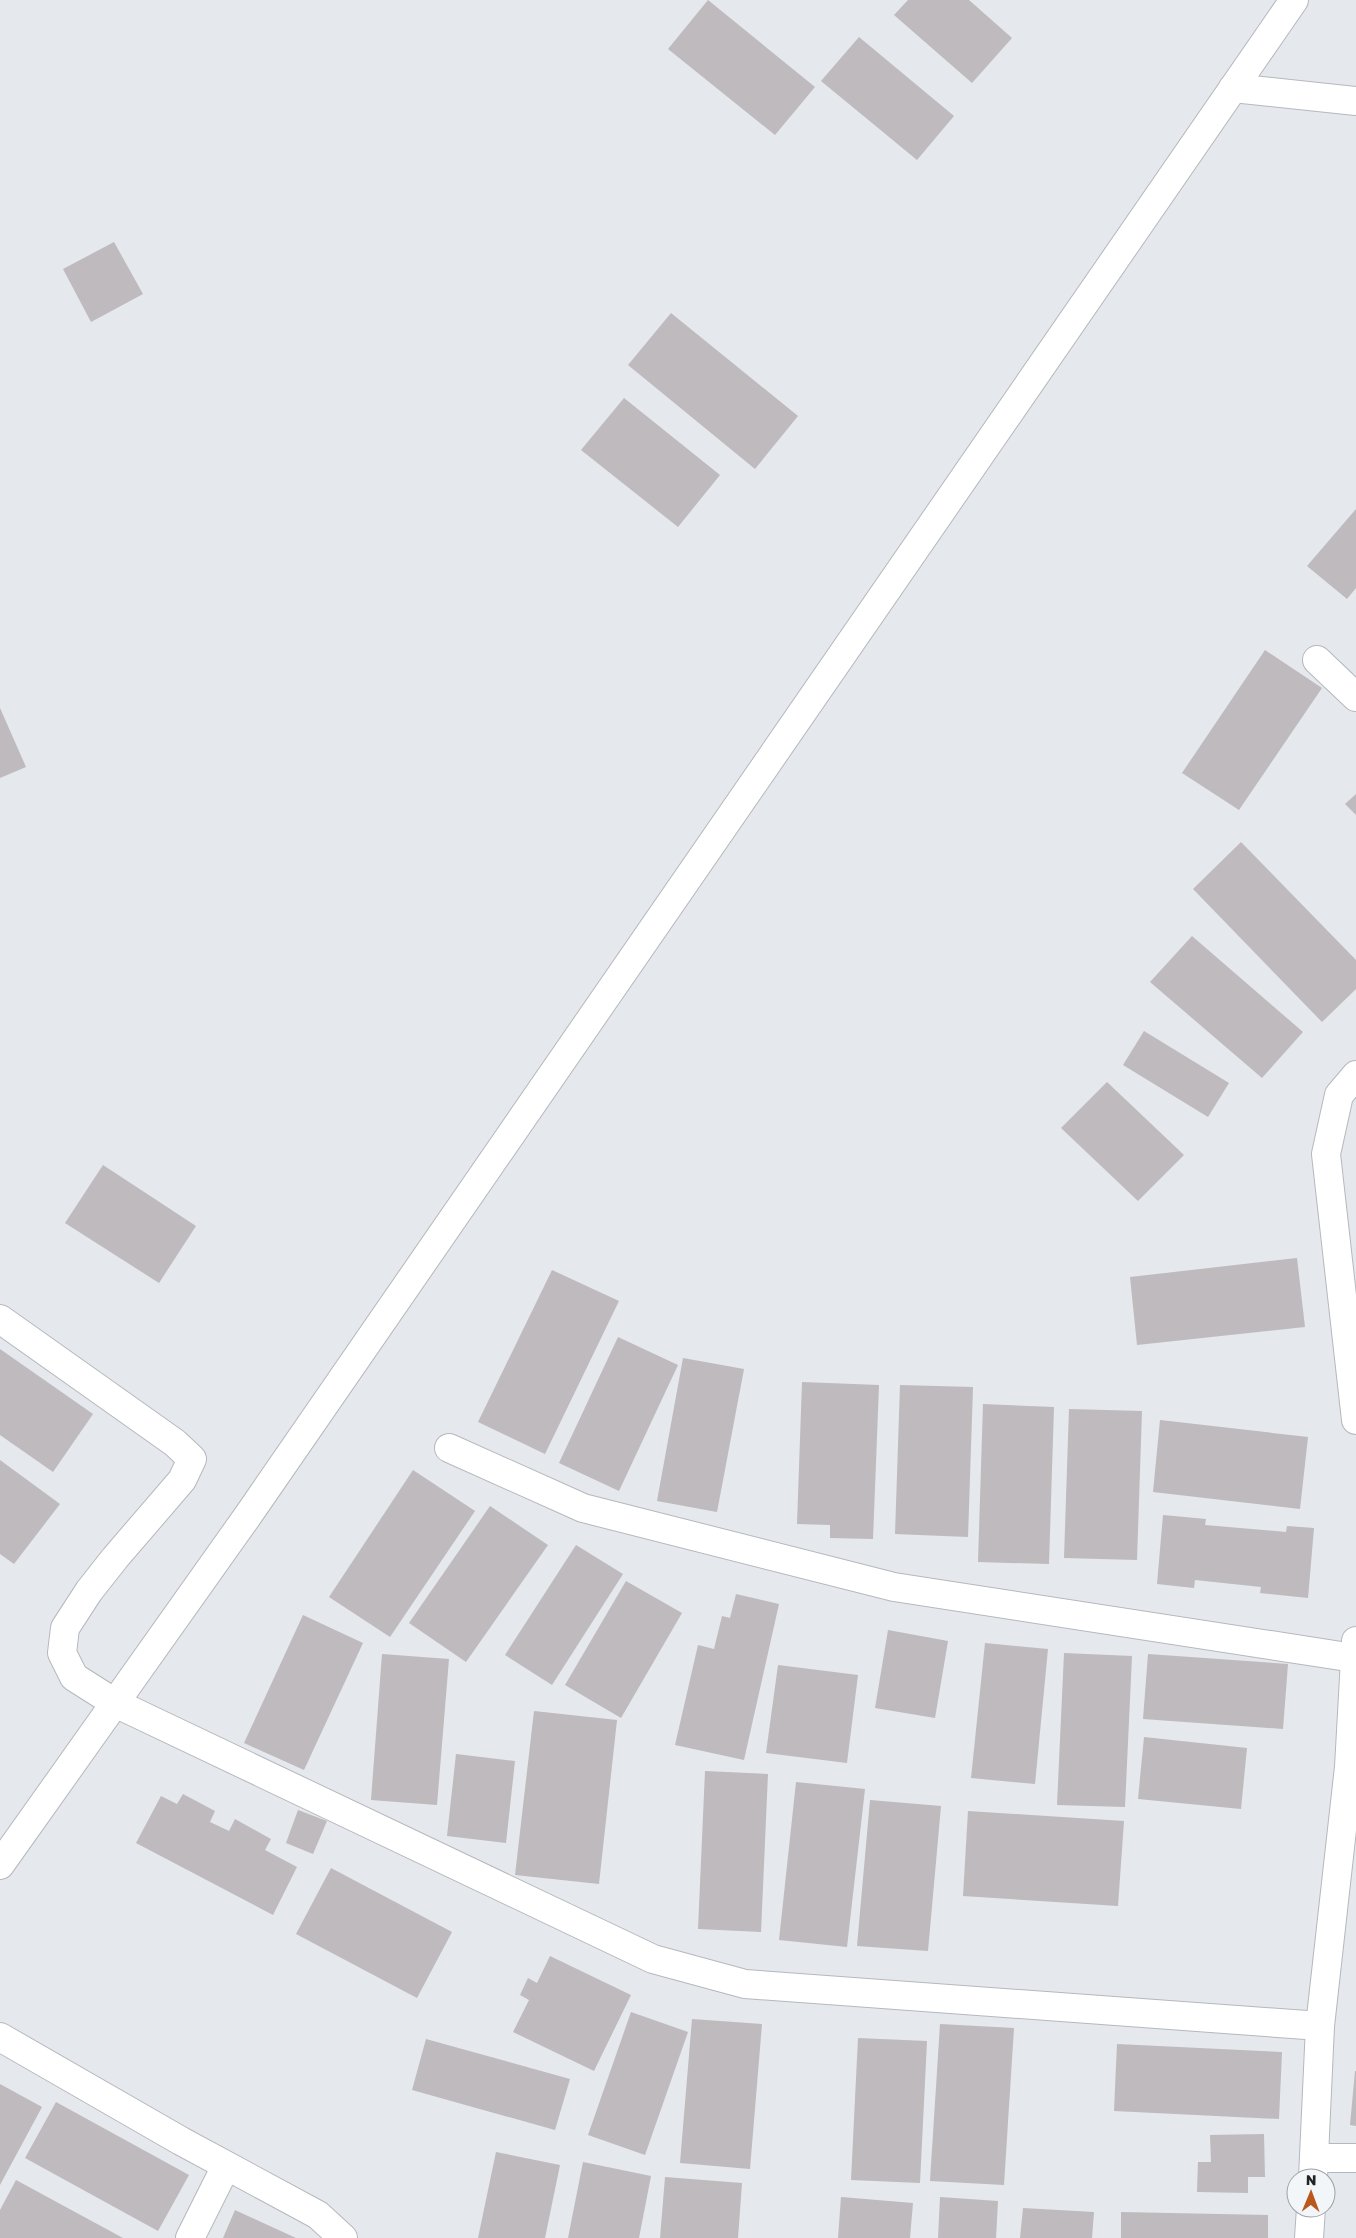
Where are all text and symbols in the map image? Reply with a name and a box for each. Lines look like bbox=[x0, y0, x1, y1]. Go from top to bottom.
north arrow bbox=[1286, 2168, 1336, 2218]
text: N bbox=[1306, 2171, 1317, 2188]

